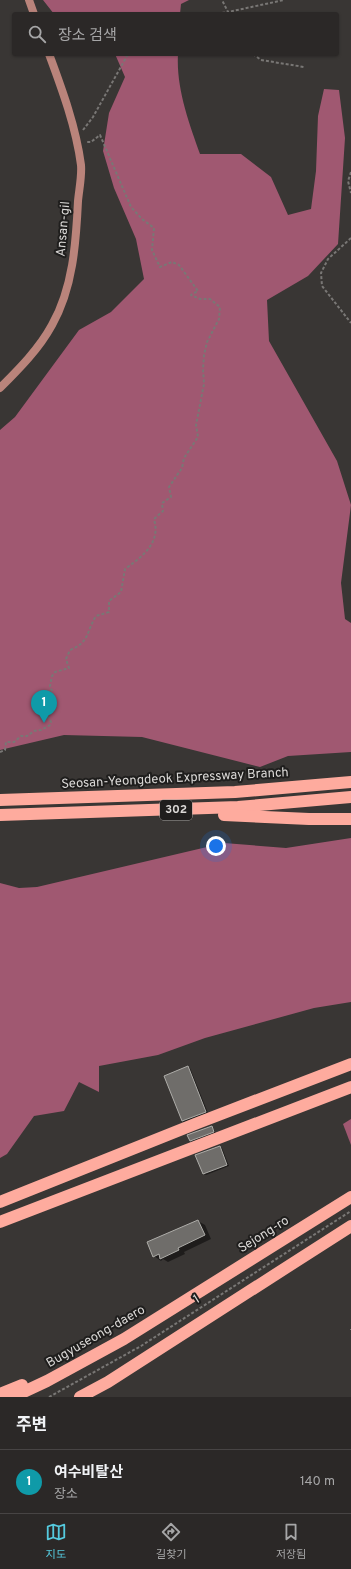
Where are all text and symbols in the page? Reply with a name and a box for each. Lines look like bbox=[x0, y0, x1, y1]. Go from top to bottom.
search box bbox=[12, 12, 339, 56]
icon: search bbox=[26, 23, 48, 45]
text: 장소 검색 bbox=[58, 27, 117, 46]
street label: Ansan-gil bbox=[54, 201, 74, 257]
pin: 1 bbox=[31, 690, 57, 723]
street label: Seosan-Yeongdeok Expressway Branch bbox=[61, 765, 289, 793]
road number: 302 bbox=[160, 800, 192, 820]
your location bbox=[206, 836, 226, 856]
street label: Sejong-ro bbox=[236, 1213, 292, 1257]
street label: 1 bbox=[191, 1292, 203, 1308]
street label: Bugyuseong-daero bbox=[44, 1302, 148, 1372]
text: 주변 bbox=[16, 1415, 47, 1437]
text: 여수비탈산 bbox=[54, 1464, 123, 1483]
text: 1 bbox=[26, 1474, 32, 1490]
text: 140 m bbox=[300, 1474, 335, 1490]
text: 장소 bbox=[54, 1487, 78, 1503]
tab: 지도 bbox=[45, 1521, 67, 1562]
tab: 길찾기 bbox=[156, 1521, 186, 1562]
tab: 저장됨 bbox=[276, 1521, 306, 1562]

